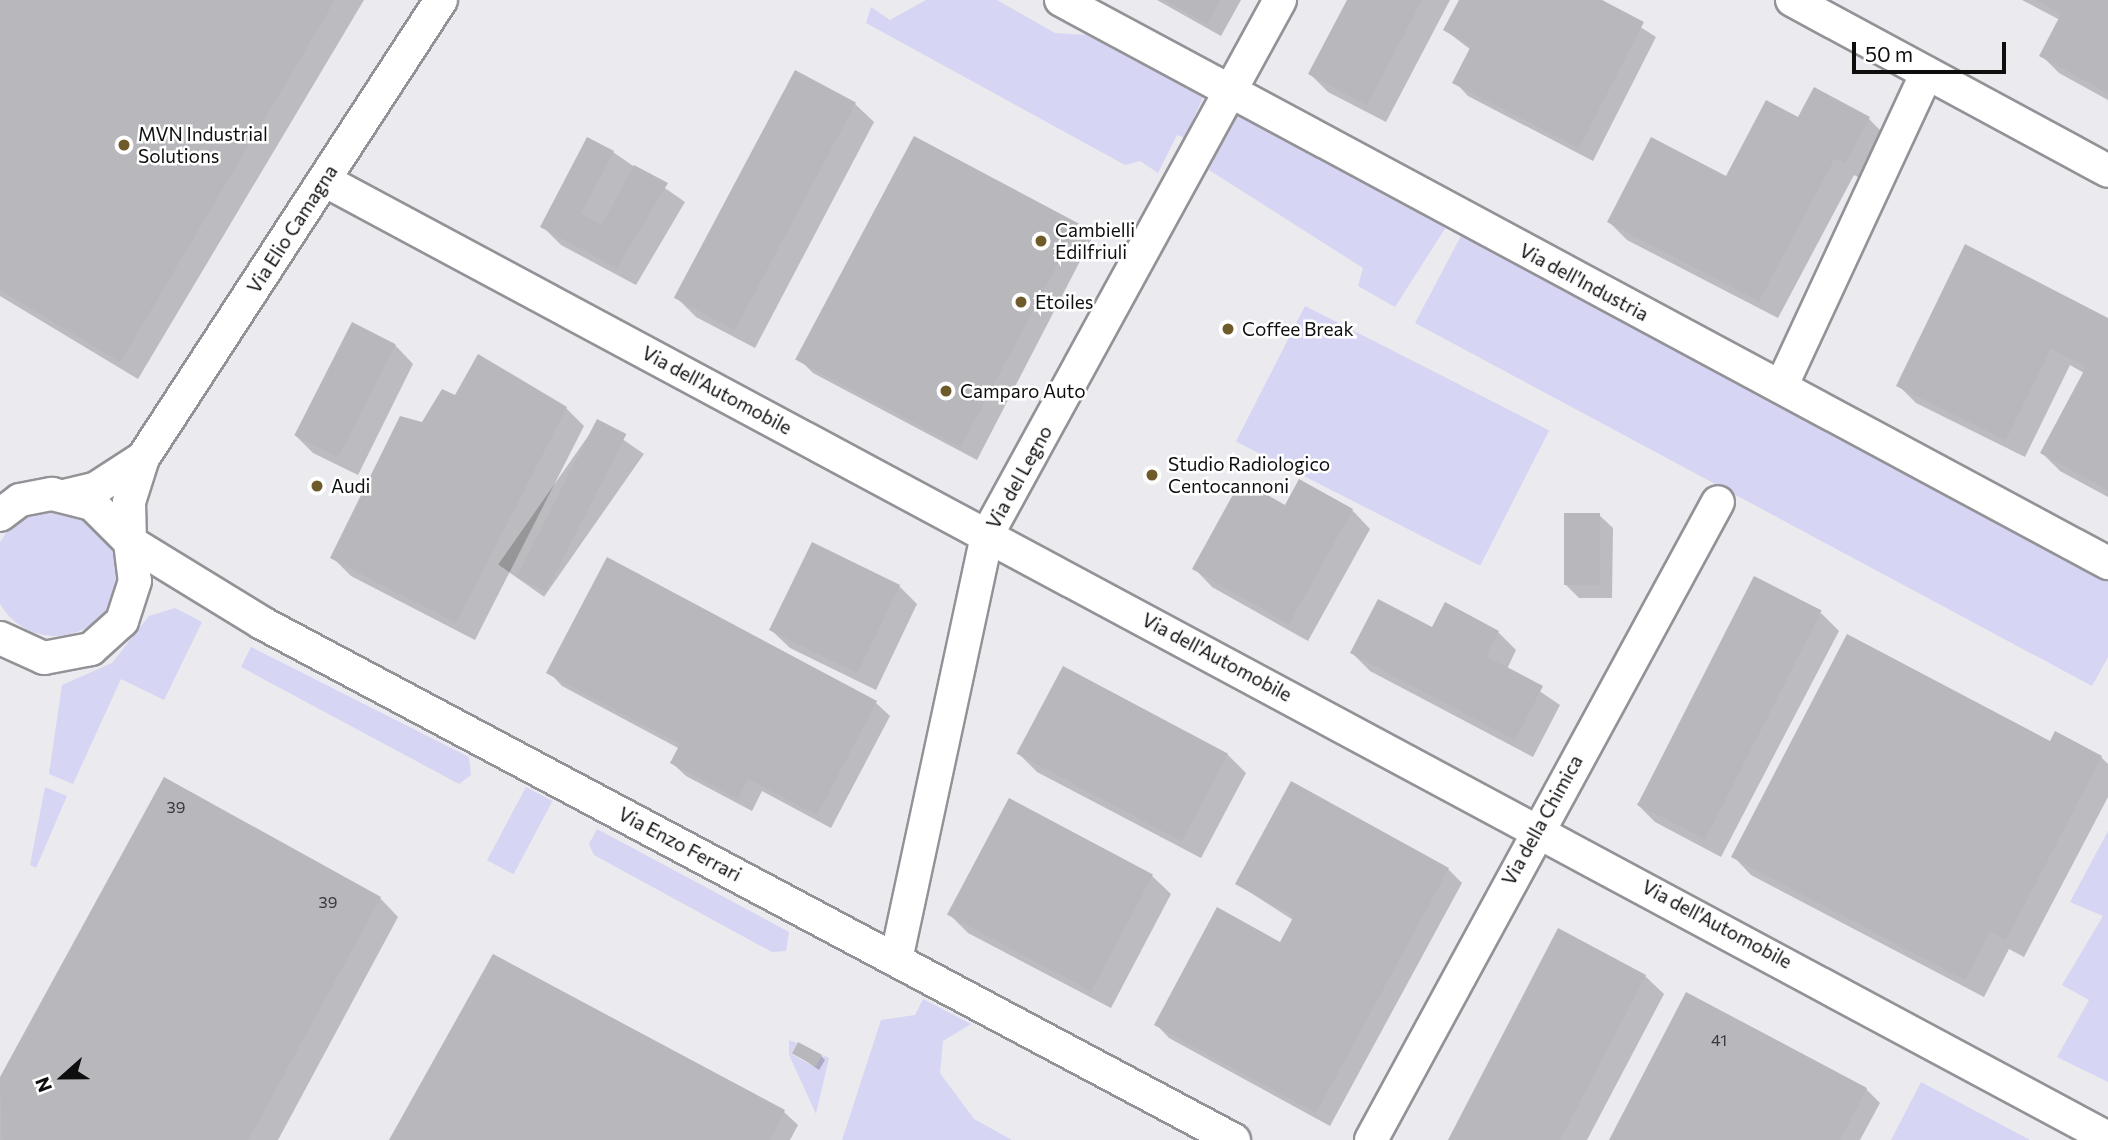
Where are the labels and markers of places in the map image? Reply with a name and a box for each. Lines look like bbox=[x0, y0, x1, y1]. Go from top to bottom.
place label: MVN Industrial Solutions bbox=[138, 123, 268, 167]
marker: MVN Industrial Solutions bbox=[116, 137, 132, 153]
place label: Cambielli Edilfriuli bbox=[1055, 219, 1135, 263]
marker: Cambielli Edilfriuli bbox=[1033, 233, 1049, 249]
place label: Etoiles bbox=[1035, 291, 1093, 313]
marker: Etoiles bbox=[1013, 294, 1029, 310]
place label: Coffee Break bbox=[1242, 318, 1354, 340]
marker: Coffee Break bbox=[1220, 321, 1236, 337]
place label: Camparo Auto bbox=[960, 380, 1085, 402]
marker: Camparo Auto bbox=[938, 383, 954, 399]
place label: Studio Radiologico Centocannoni bbox=[1168, 453, 1330, 497]
marker: Studio Radiologico Centocannoni bbox=[1142, 465, 1162, 485]
place label: Audi bbox=[331, 475, 370, 497]
marker: Audi bbox=[309, 478, 325, 494]

